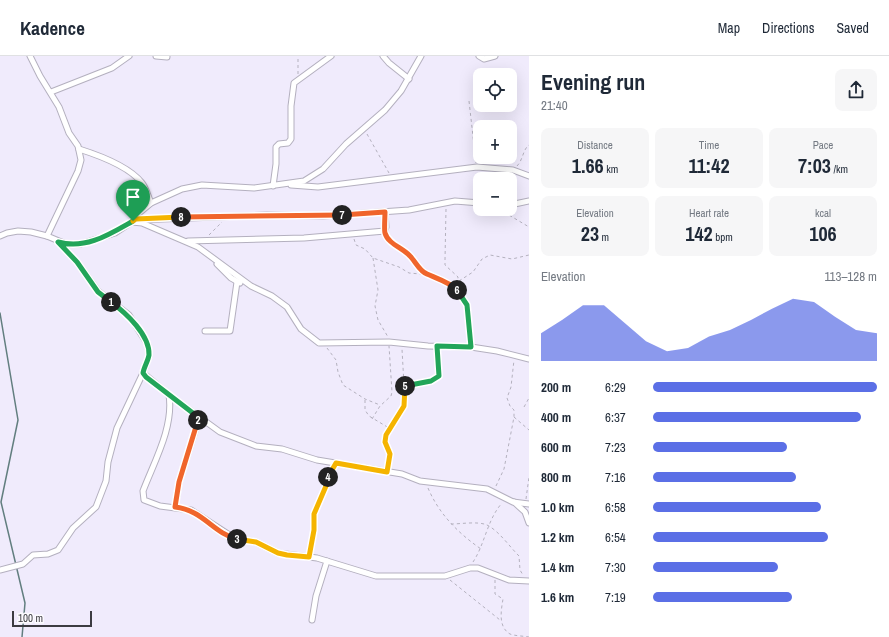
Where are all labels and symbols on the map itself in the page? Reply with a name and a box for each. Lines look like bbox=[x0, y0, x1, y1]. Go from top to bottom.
pin bbox=[116, 180, 150, 221]
pin: 7 bbox=[332, 205, 352, 225]
pin: 8 bbox=[171, 207, 191, 227]
pin: 6 bbox=[447, 280, 467, 300]
pin: 1 bbox=[101, 292, 121, 312]
pin: 5 bbox=[395, 376, 415, 396]
pin: 2 bbox=[188, 410, 208, 430]
pin: 4 bbox=[318, 467, 338, 487]
pin: 3 bbox=[227, 529, 247, 549]
scale bar bbox=[12, 609, 92, 628]

